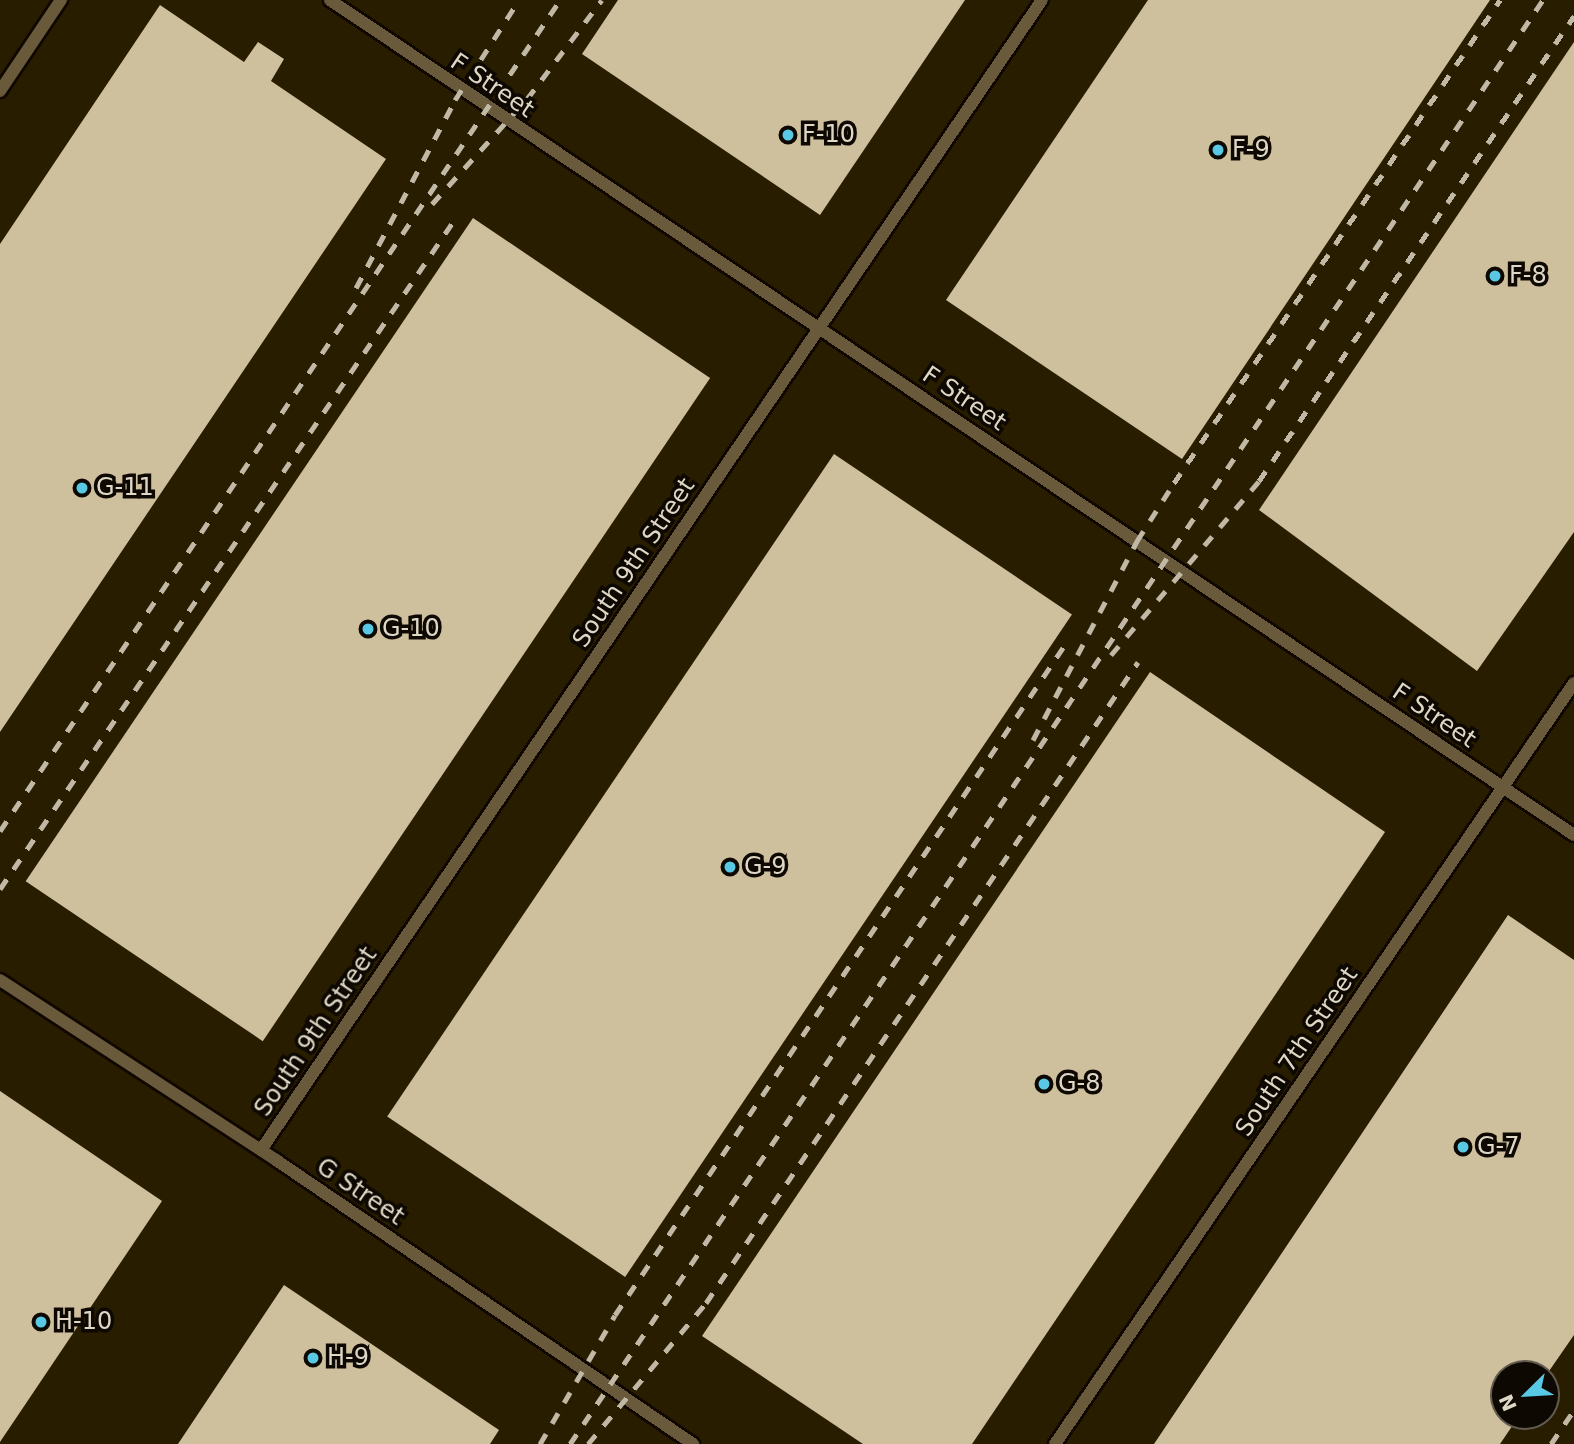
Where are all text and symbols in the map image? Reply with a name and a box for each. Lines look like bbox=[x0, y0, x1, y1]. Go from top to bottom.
street label: F Street bbox=[445, 48, 539, 124]
place label: F-10 bbox=[802, 121, 855, 149]
marker: F-10 bbox=[780, 127, 796, 143]
place label: F-9 bbox=[1232, 136, 1270, 164]
marker: F-9 bbox=[1210, 142, 1226, 158]
place label: F-8 bbox=[1509, 262, 1547, 290]
marker: F-8 bbox=[1487, 268, 1503, 284]
street label: F Street bbox=[917, 361, 1011, 437]
street label: South 9th Street bbox=[567, 473, 701, 653]
place label: G-11 bbox=[96, 474, 154, 502]
marker: G-11 bbox=[74, 480, 90, 496]
place label: G-10 bbox=[382, 615, 440, 643]
marker: G-10 bbox=[360, 621, 376, 637]
street label: F Street bbox=[1387, 678, 1481, 754]
place label: G-9 bbox=[744, 853, 787, 881]
marker: G-9 bbox=[722, 859, 738, 875]
street label: South 9th Street bbox=[249, 942, 383, 1122]
street label: South 7th Street bbox=[1230, 962, 1364, 1142]
place label: G-8 bbox=[1058, 1070, 1101, 1098]
marker: G-8 bbox=[1036, 1076, 1052, 1092]
place label: G-7 bbox=[1477, 1133, 1520, 1161]
marker: G-7 bbox=[1455, 1139, 1471, 1155]
street label: G Street bbox=[311, 1152, 409, 1232]
place label: H-10 bbox=[55, 1308, 112, 1336]
marker: H-10 bbox=[33, 1314, 49, 1330]
place label: H-9 bbox=[327, 1344, 369, 1372]
marker: H-9 bbox=[305, 1350, 321, 1366]
north arrow bbox=[1490, 1360, 1560, 1430]
text: N bbox=[1494, 1391, 1521, 1414]

